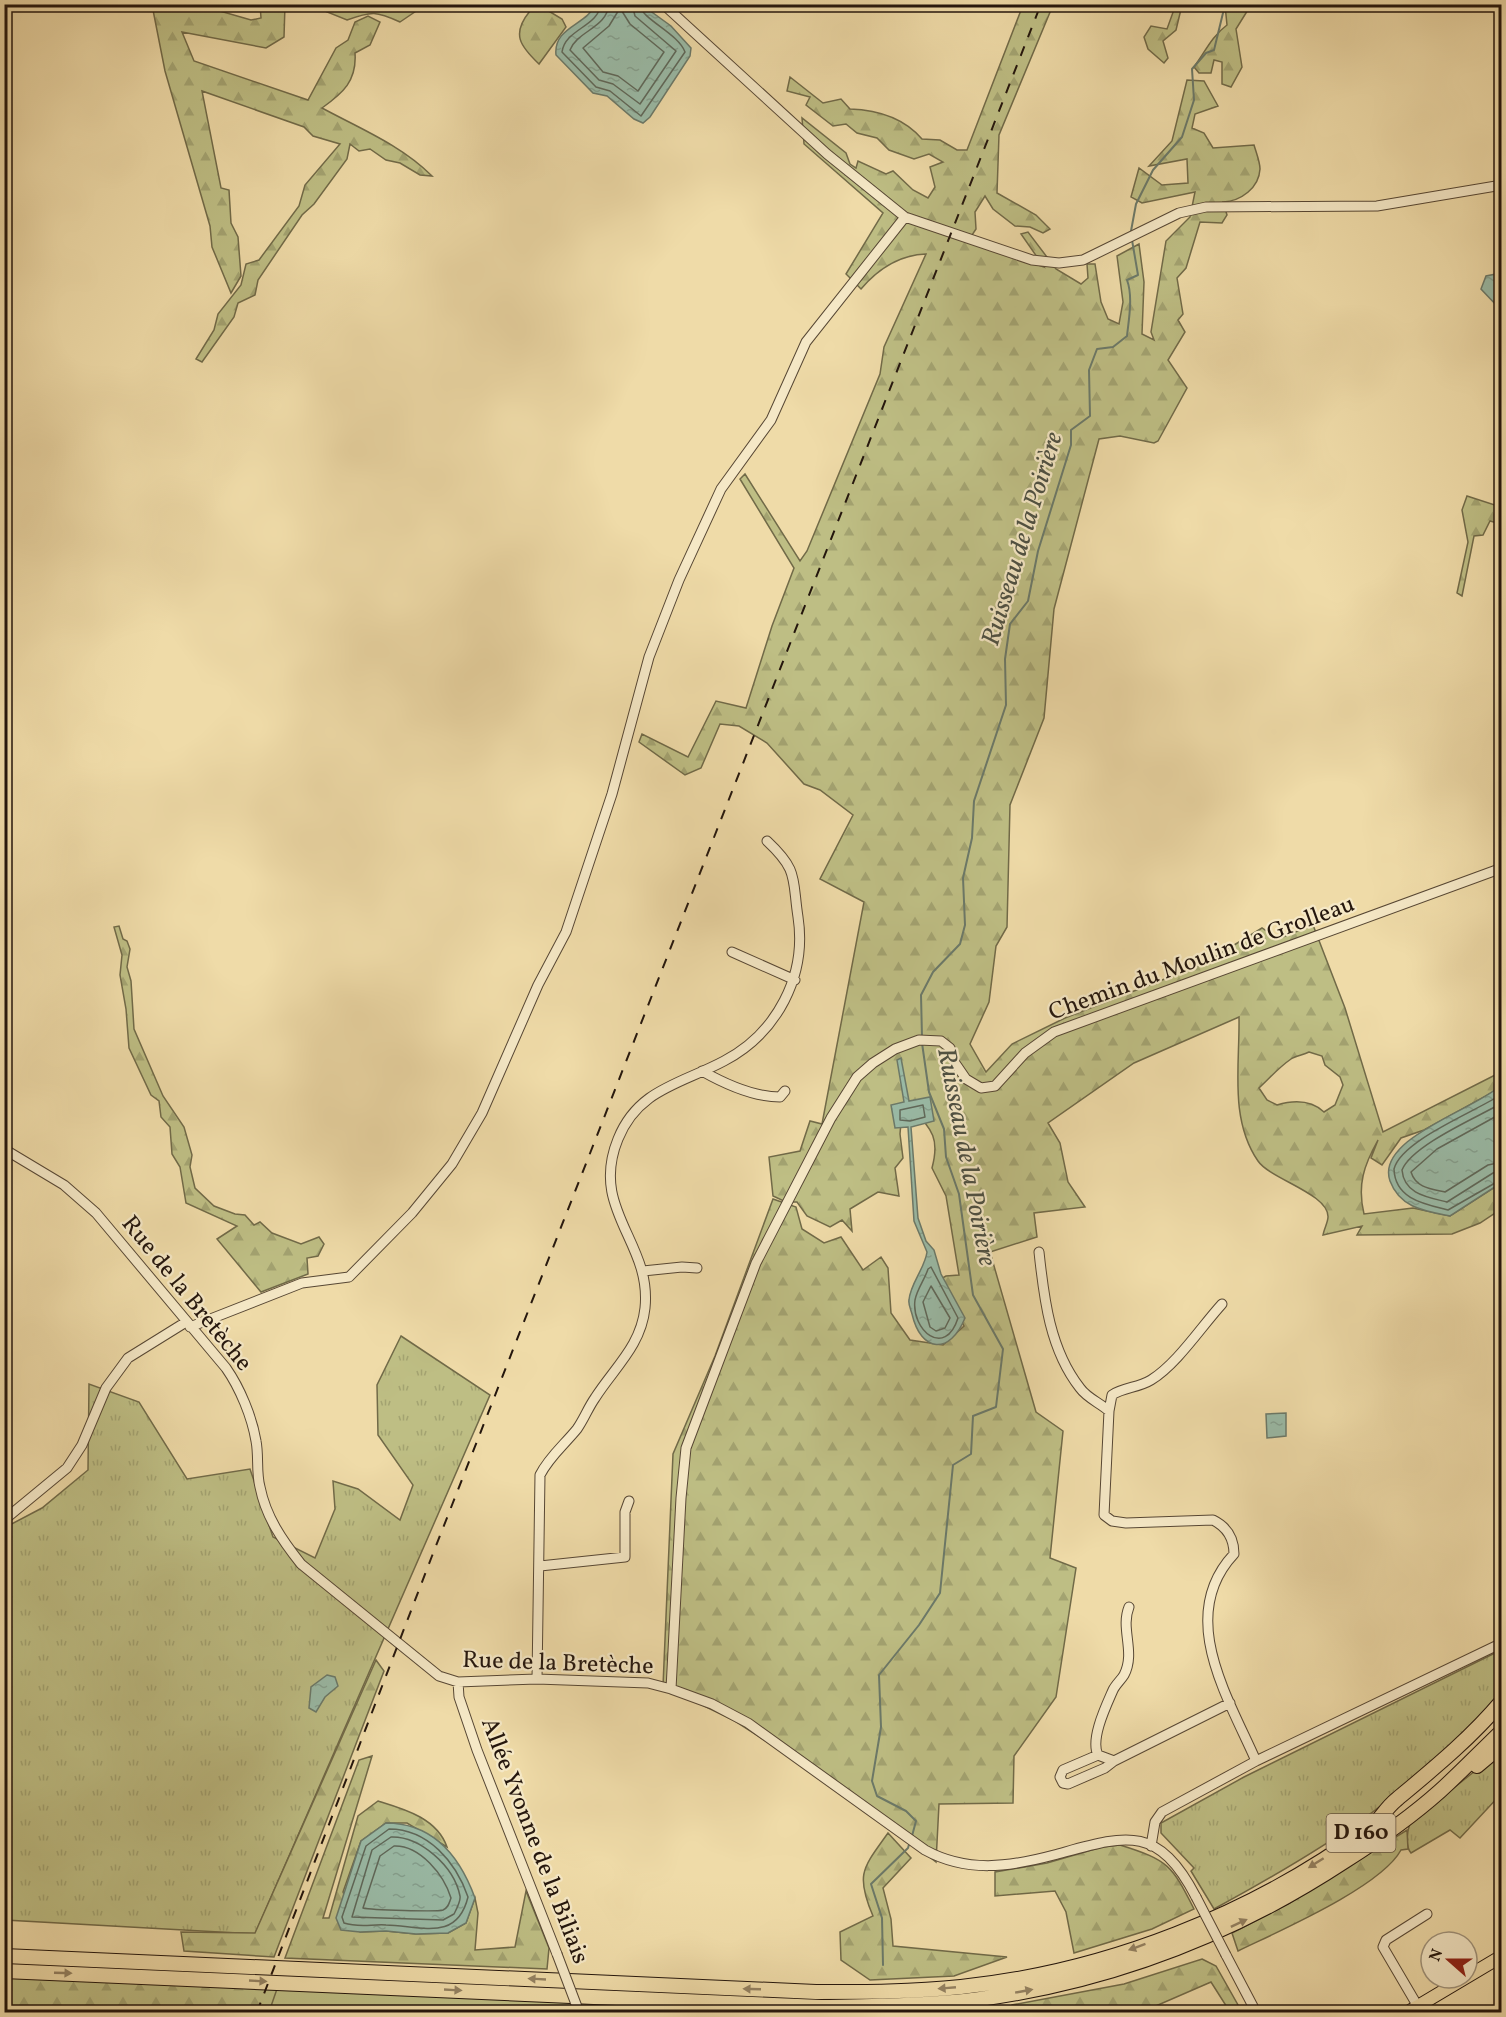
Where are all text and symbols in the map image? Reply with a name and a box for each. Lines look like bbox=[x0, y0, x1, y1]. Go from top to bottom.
water label: Ruisseau de la Poirière bbox=[973, 427, 1073, 650]
street label: Chemin du Moulin de Grolleau bbox=[1044, 888, 1360, 1030]
water label: Ruisseau de la Poirière bbox=[927, 1045, 1005, 1270]
street label: Rue de la Bretèche bbox=[113, 1209, 259, 1379]
street label: Rue de la Bretèche bbox=[462, 1644, 654, 1684]
street label: Allée Yvonne de la Biliais bbox=[471, 1713, 597, 1969]
road number: D 160 bbox=[1326, 1814, 1396, 1852]
one-way arrow bbox=[1308, 1857, 1324, 1868]
one-way arrow bbox=[1230, 1918, 1248, 1928]
north arrow bbox=[1419, 1930, 1479, 1990]
one-way arrow bbox=[1128, 1942, 1146, 1952]
text: N bbox=[1425, 1946, 1449, 1965]
one-way arrow bbox=[53, 1969, 72, 1978]
one-way arrow bbox=[527, 1975, 546, 1984]
one-way arrow bbox=[248, 1977, 267, 1986]
one-way arrow bbox=[938, 1983, 957, 1993]
one-way arrow bbox=[743, 1985, 762, 1994]
one-way arrow bbox=[443, 1986, 462, 1995]
one-way arrow bbox=[1015, 1986, 1034, 1995]

